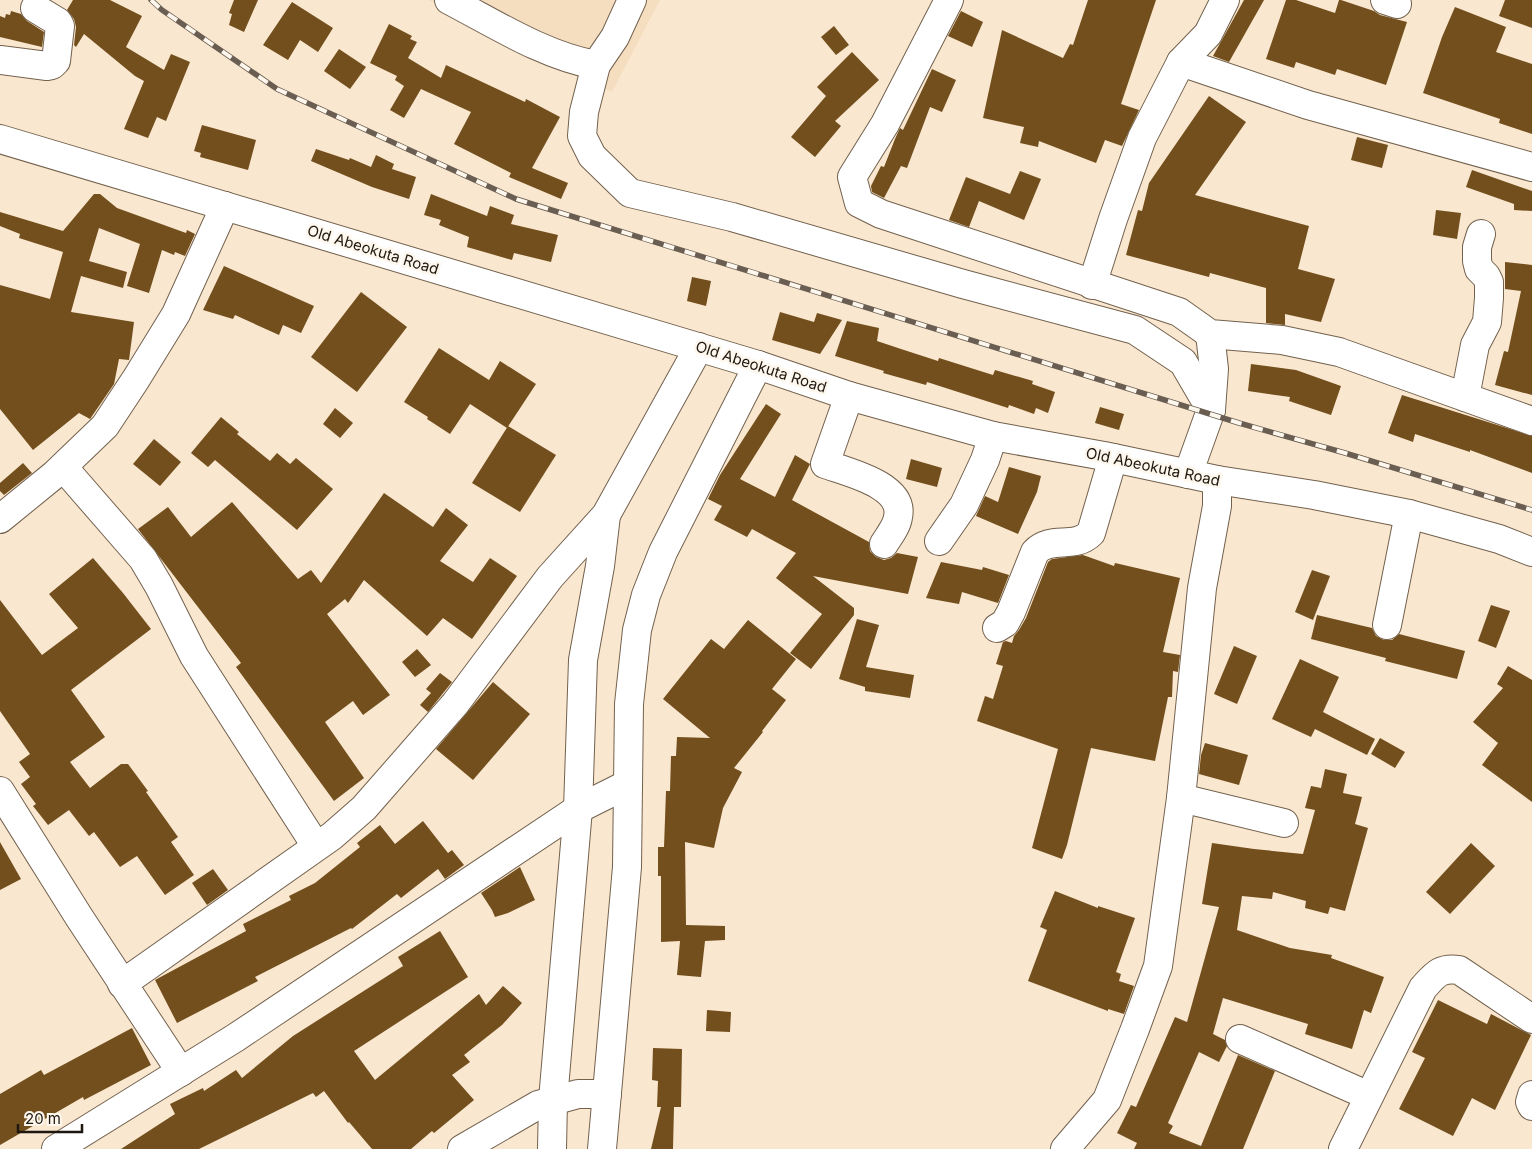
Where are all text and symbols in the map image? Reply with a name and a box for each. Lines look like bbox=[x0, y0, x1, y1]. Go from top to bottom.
street label: Old Abeokuta Road bbox=[305, 220, 441, 279]
street label: Old Abeokuta Road bbox=[693, 336, 829, 397]
street label: Old Abeokuta Road bbox=[1084, 443, 1222, 490]
scale bar bbox=[18, 1102, 81, 1134]
text: 20 m bbox=[25, 1109, 61, 1128]

